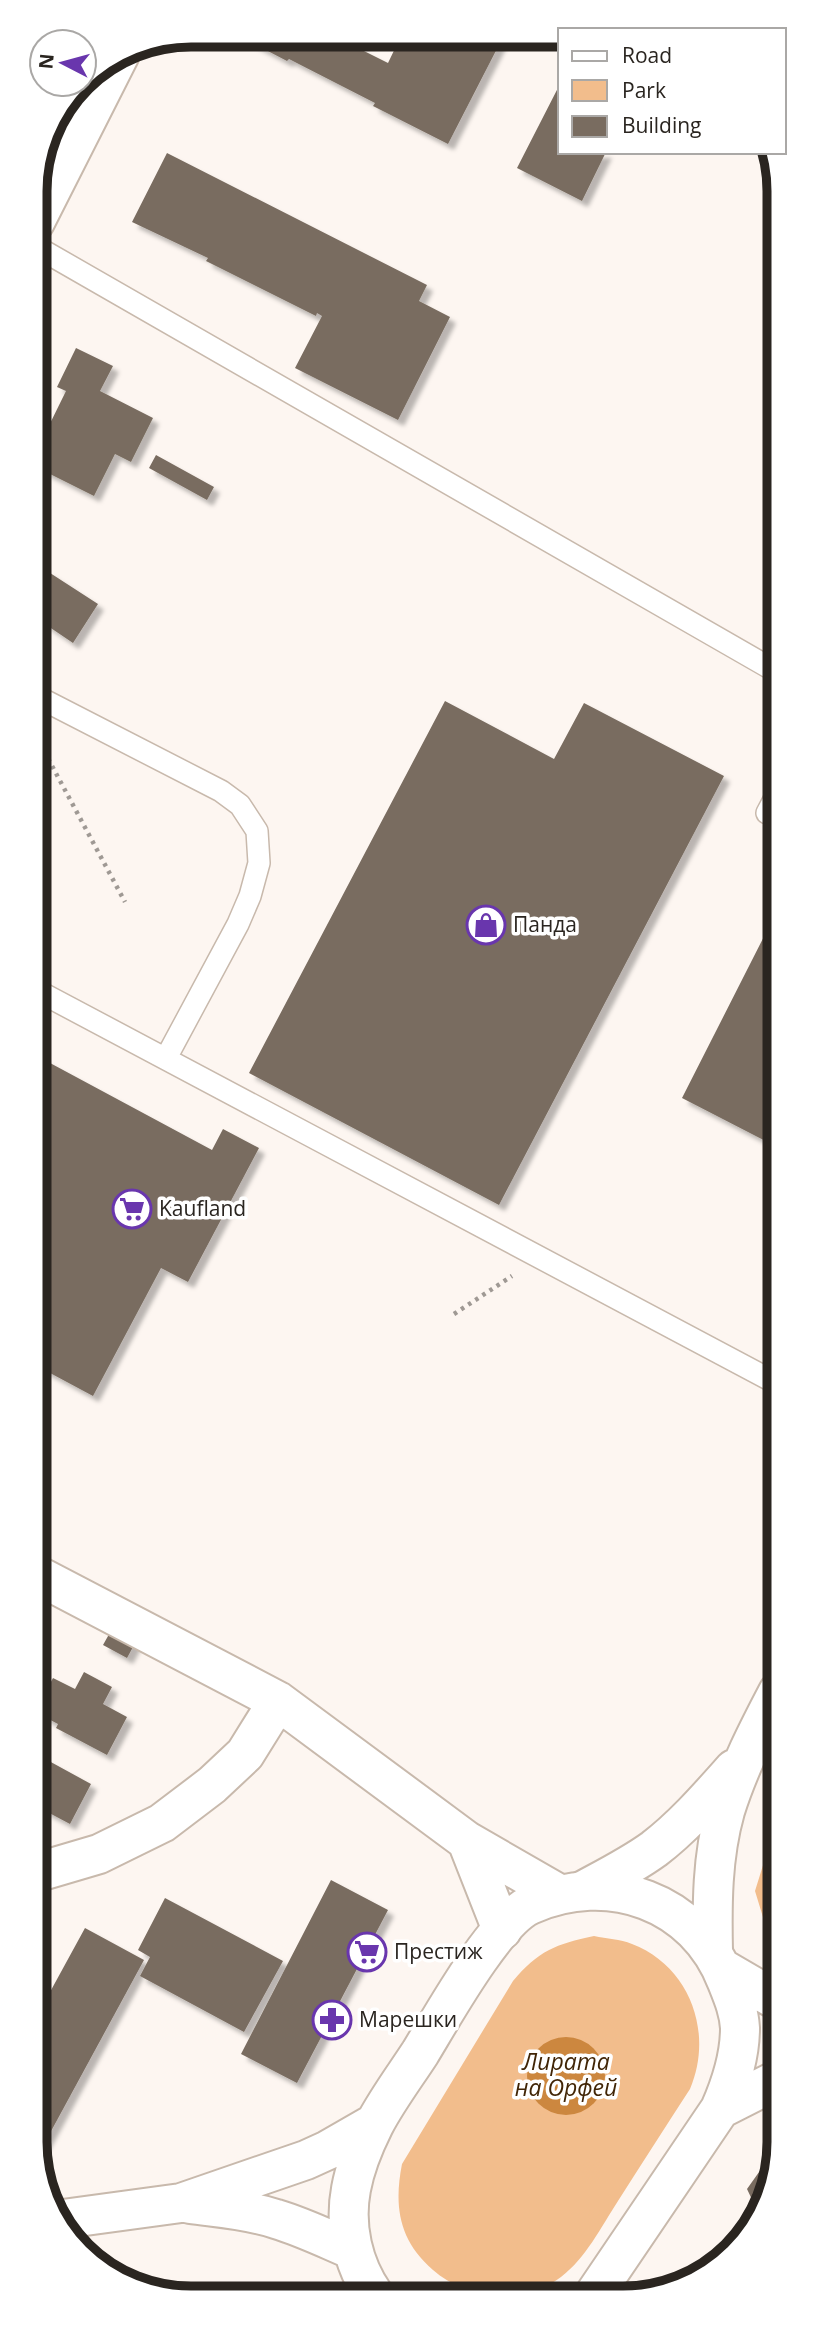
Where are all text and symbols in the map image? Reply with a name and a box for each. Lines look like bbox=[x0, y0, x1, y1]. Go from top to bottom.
north arrow bbox=[28, 28, 98, 98]
legend bbox=[558, 28, 786, 154]
text: Road bbox=[622, 41, 672, 69]
text: N bbox=[32, 52, 60, 70]
text: Park bbox=[622, 76, 666, 104]
text: Building bbox=[622, 111, 701, 139]
shop icon: Панда bbox=[465, 904, 507, 946]
place label: Панда bbox=[513, 910, 577, 938]
supermarket icon: Kaufland bbox=[111, 1188, 153, 1230]
place label: Kaufland bbox=[159, 1194, 246, 1222]
supermarket icon: Престиж bbox=[346, 1931, 388, 1973]
place label: Престиж bbox=[394, 1937, 483, 1965]
pharmacy icon: Марешки bbox=[311, 1999, 353, 2041]
place label: Марешки bbox=[359, 2005, 457, 2033]
water label: Лирата на Орфей bbox=[515, 2045, 617, 2103]

